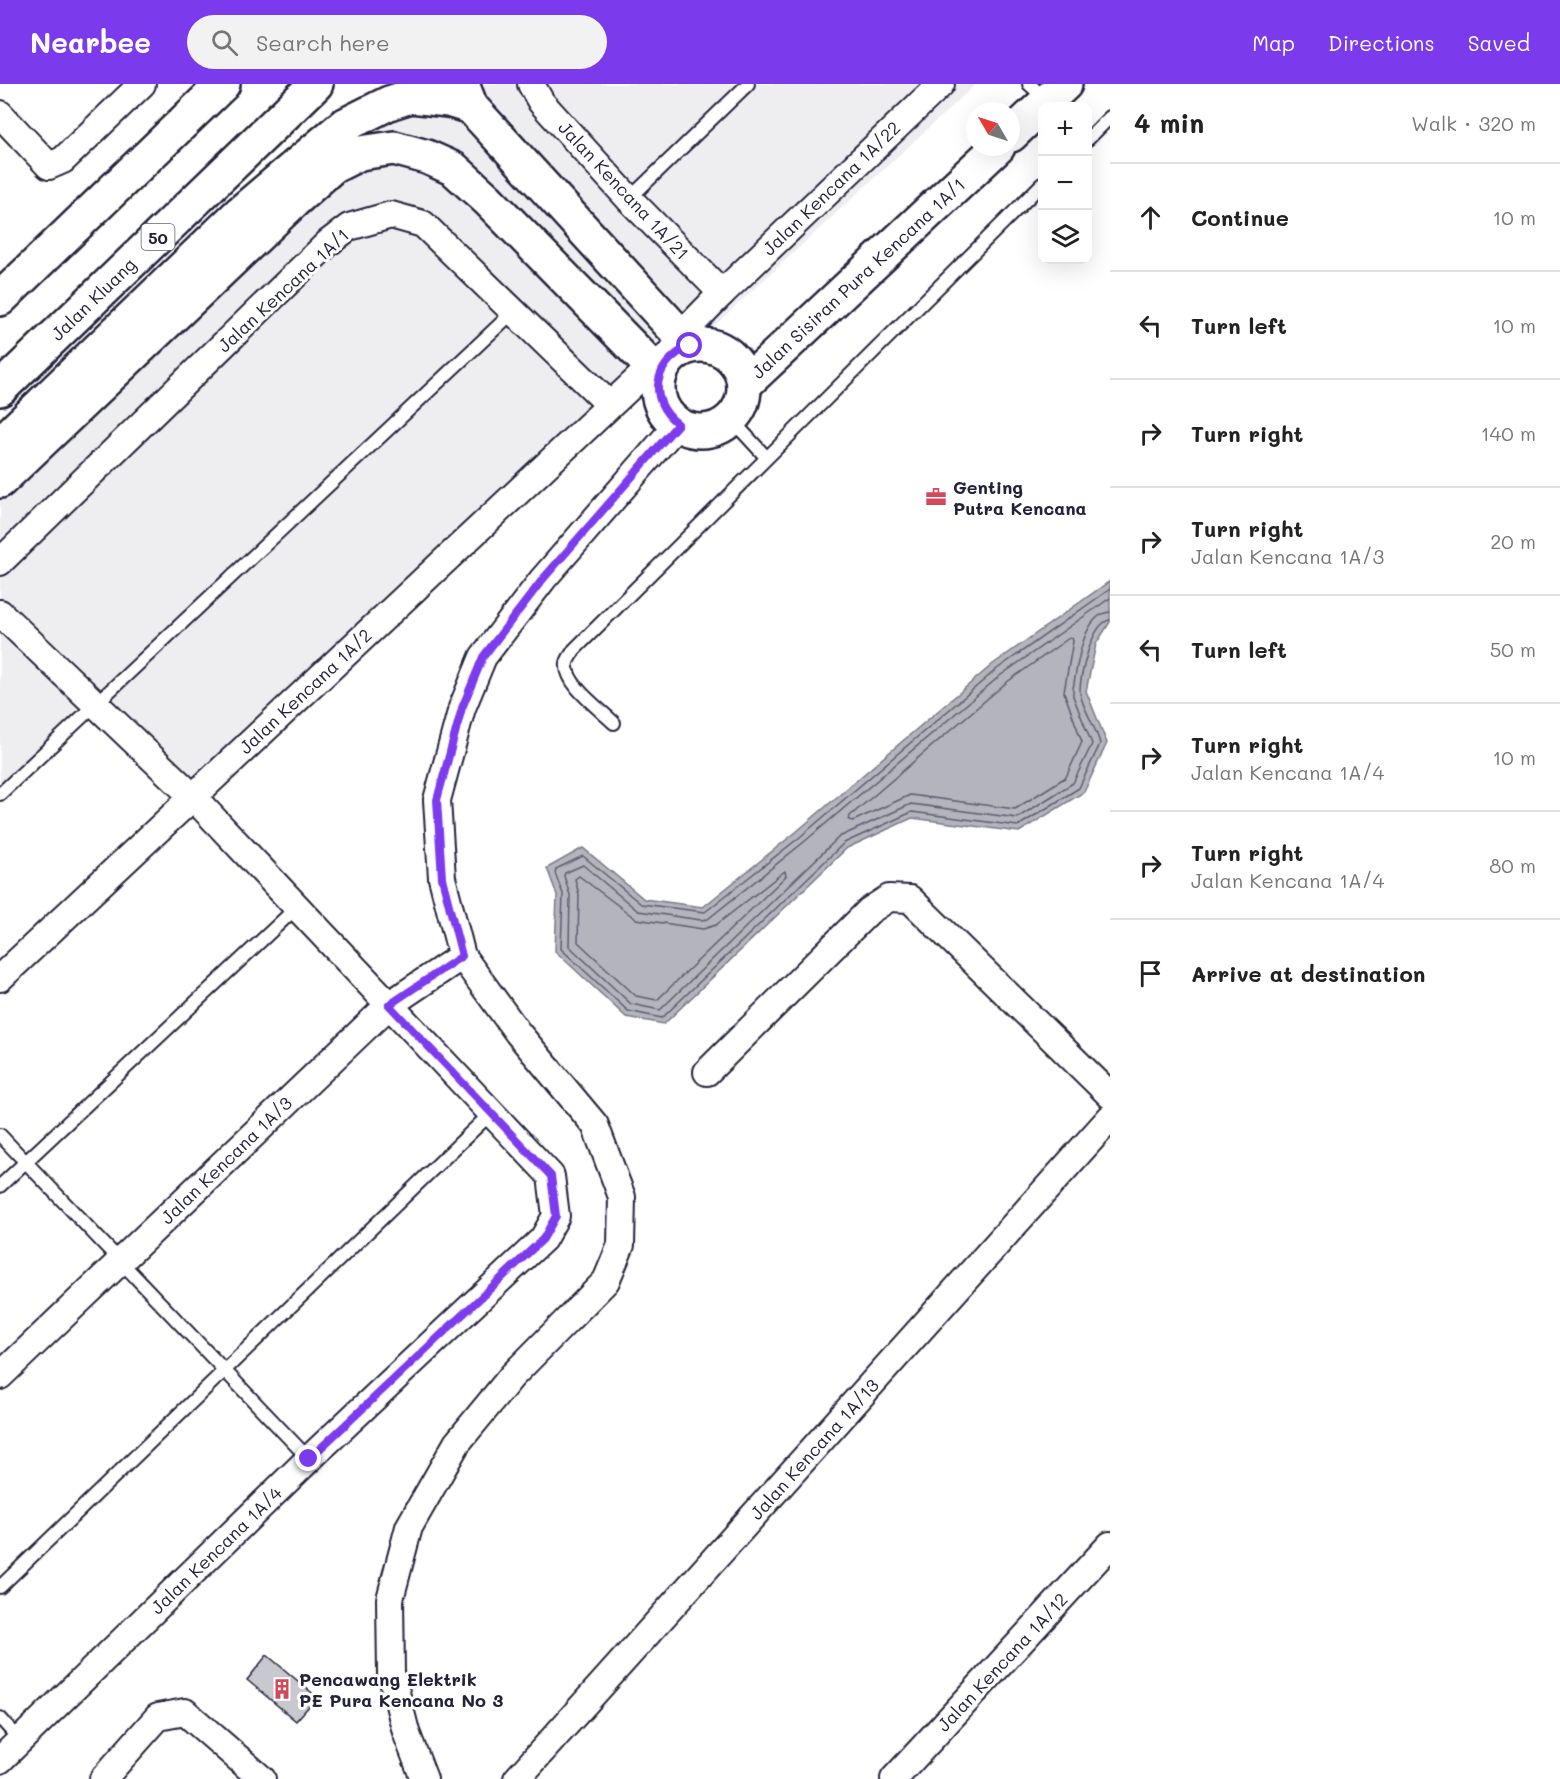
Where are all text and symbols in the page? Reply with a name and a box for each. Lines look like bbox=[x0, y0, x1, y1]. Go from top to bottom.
search box bbox=[187, 15, 607, 69]
text: Nearbee bbox=[30, 24, 151, 60]
icon: search bbox=[208, 26, 241, 59]
text: Search here bbox=[256, 28, 390, 57]
text: Map bbox=[1252, 29, 1295, 56]
text: Directions bbox=[1328, 29, 1435, 56]
text: Saved bbox=[1468, 29, 1530, 56]
north arrow bbox=[966, 102, 1020, 156]
map controls bbox=[1038, 102, 1092, 264]
button: + bbox=[1038, 102, 1092, 156]
text: 4 min bbox=[1134, 106, 1204, 140]
text: Walk · 320 m bbox=[1411, 110, 1536, 136]
street label: Jalan Kencana 1A/21 bbox=[553, 115, 695, 265]
street label: Jalan Kencana 1A/22 bbox=[757, 116, 905, 260]
button: − bbox=[1038, 156, 1092, 210]
street label: Jalan Sisiran Pura Kencana 1A/1 bbox=[746, 172, 970, 384]
icon: ahead bbox=[1134, 201, 1167, 234]
text: Continue bbox=[1191, 203, 1289, 232]
text: 10 m bbox=[1492, 204, 1536, 230]
button: layers bbox=[1038, 210, 1092, 264]
street label: Jalan Kencana 1A/1 bbox=[212, 223, 354, 357]
road number: 50 bbox=[142, 224, 174, 250]
street label: Jalan Kluang bbox=[45, 252, 141, 346]
icon: left bbox=[1134, 309, 1167, 342]
text: Turn left bbox=[1191, 311, 1287, 340]
text: 10 m bbox=[1492, 312, 1536, 338]
route start bbox=[676, 332, 702, 358]
icon: right bbox=[1134, 417, 1167, 450]
text: Turn right bbox=[1191, 419, 1303, 448]
text: 140 m bbox=[1481, 420, 1536, 446]
place label: Genting Putra Kencana bbox=[953, 475, 1087, 520]
office icon: Genting Putra Kencana bbox=[924, 485, 948, 509]
text: Turn right bbox=[1191, 514, 1303, 543]
icon: right bbox=[1134, 525, 1167, 558]
text: 20 m bbox=[1490, 528, 1536, 554]
text: Jalan Kencana 1A/3 bbox=[1191, 543, 1384, 569]
street label: Jalan Kencana 1A/2 bbox=[233, 623, 377, 759]
icon: left bbox=[1134, 633, 1167, 666]
text: Turn left bbox=[1191, 635, 1287, 664]
text: 50 m bbox=[1490, 636, 1536, 662]
text: Turn right bbox=[1191, 730, 1303, 759]
icon: right bbox=[1134, 741, 1167, 774]
text: 10 m bbox=[1492, 744, 1536, 770]
text: Jalan Kencana 1A/4 bbox=[1191, 759, 1384, 785]
text: Turn right bbox=[1191, 838, 1303, 867]
icon: right bbox=[1134, 849, 1167, 882]
text: 80 m bbox=[1489, 852, 1536, 878]
text: Jalan Kencana 1A/4 bbox=[1191, 867, 1384, 893]
icon: arrive bbox=[1134, 957, 1167, 990]
text: Arrive at destination bbox=[1191, 959, 1426, 988]
street label: Jalan Kencana 1A/3 bbox=[155, 1091, 297, 1229]
street label: Jalan Kencana 1A/13 bbox=[744, 1373, 884, 1525]
route end bbox=[295, 1445, 321, 1471]
street label: Jalan Kencana 1A/4 bbox=[145, 1481, 287, 1619]
street label: Jalan Kencana 1A/12 bbox=[931, 1587, 1073, 1737]
place label: Pencawang Elektrik PE Pura Kencana No 3 bbox=[299, 1667, 503, 1712]
building icon: Pencawang Elektrik PE Pura Kencana No 3 bbox=[270, 1677, 294, 1701]

